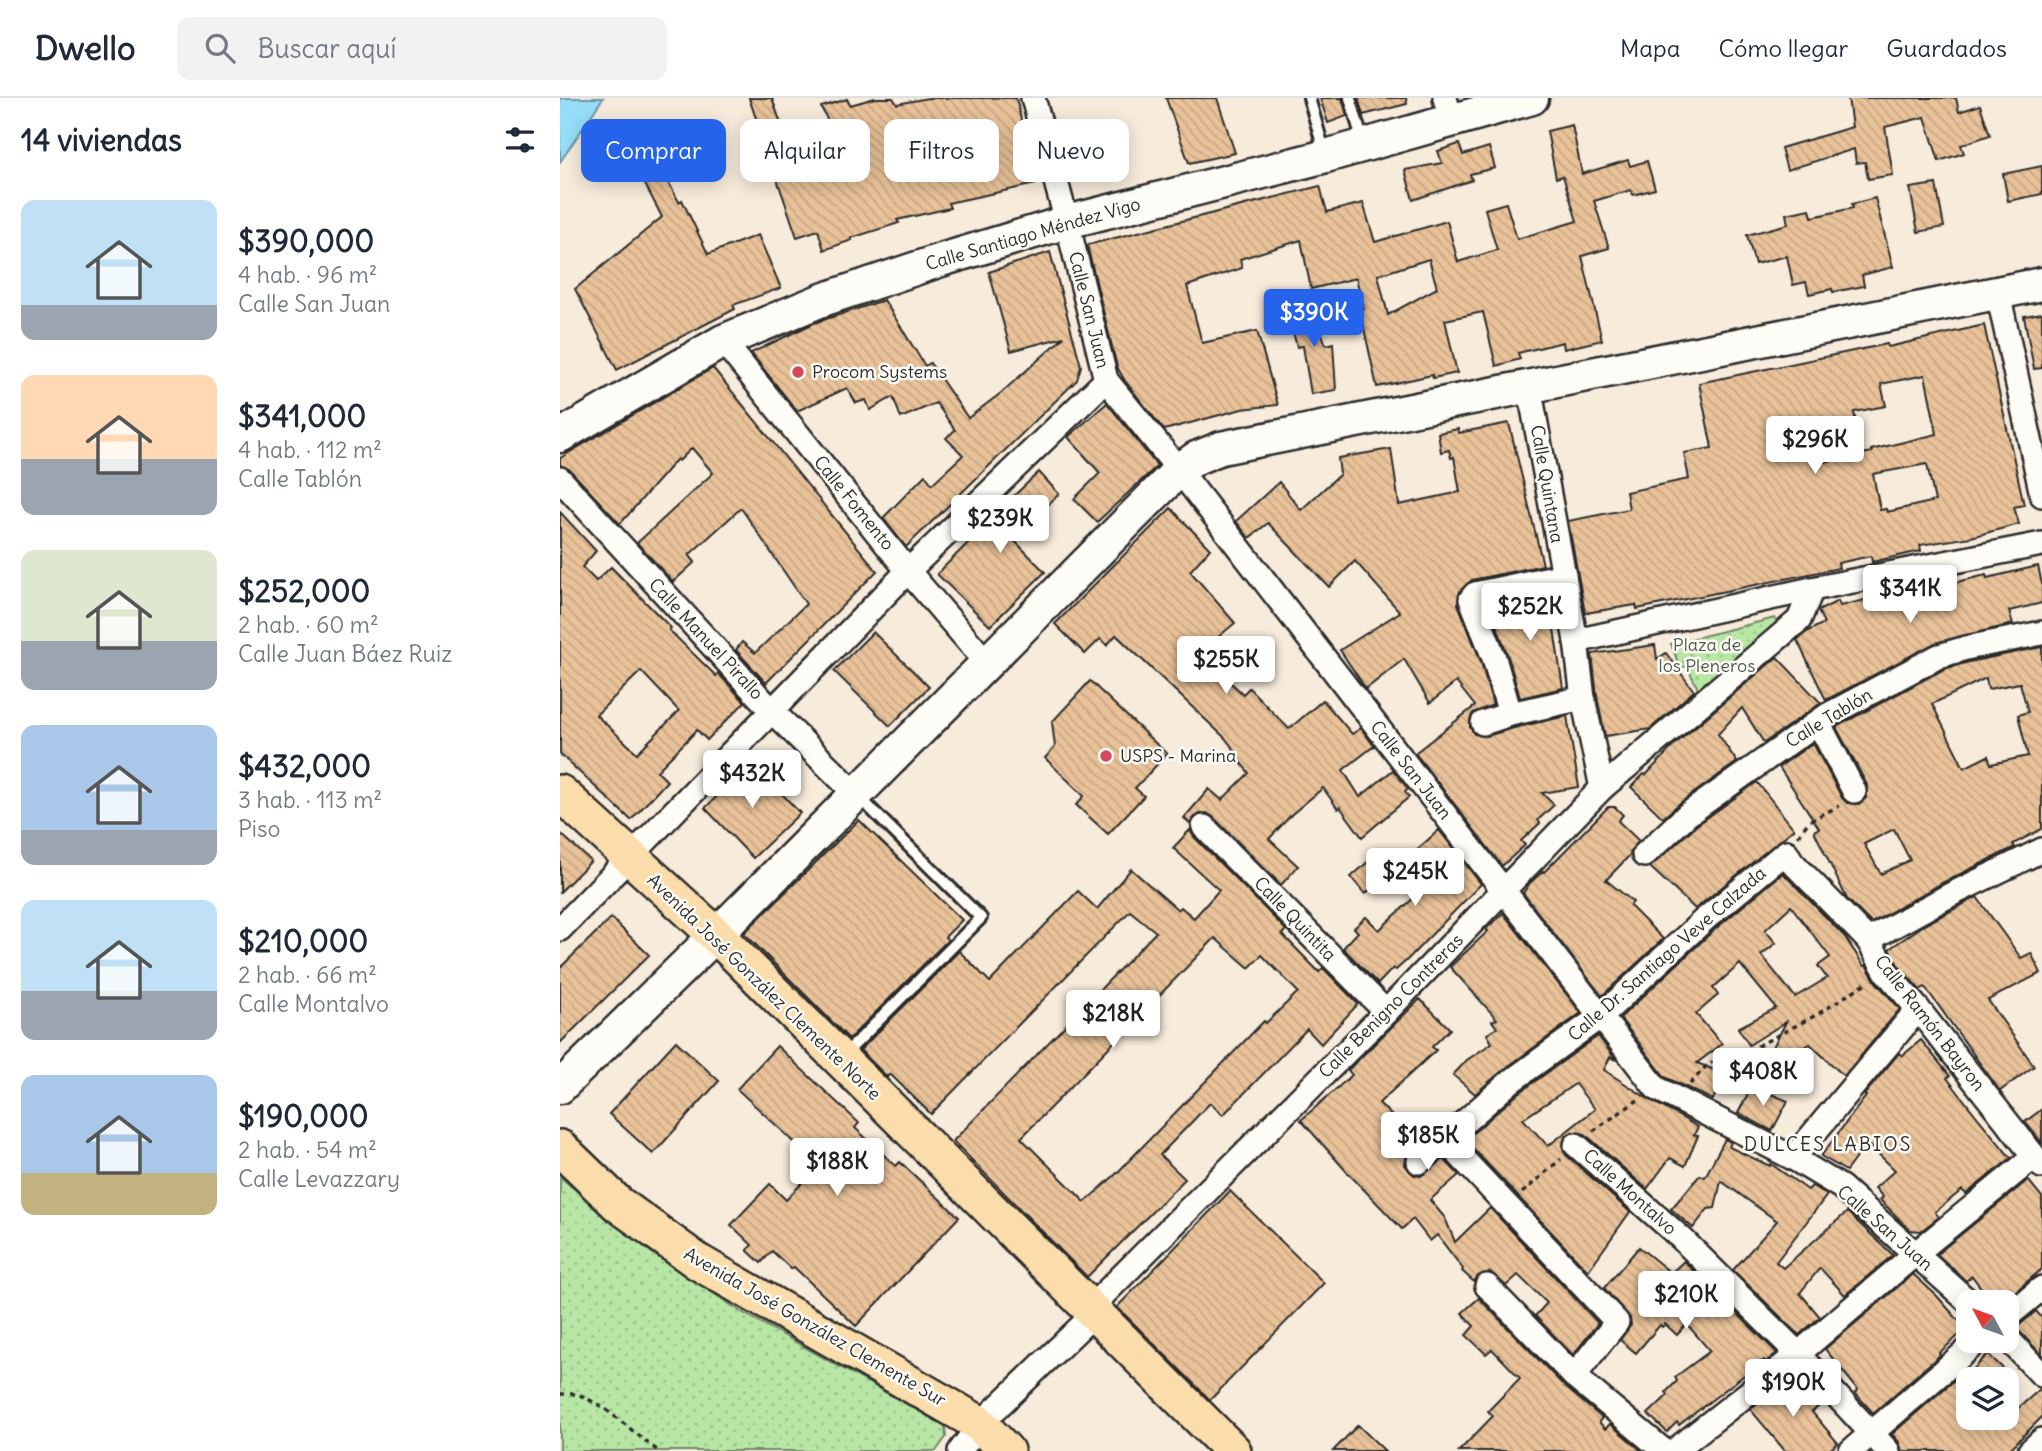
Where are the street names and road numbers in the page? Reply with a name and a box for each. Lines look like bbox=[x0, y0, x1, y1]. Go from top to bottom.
street label: Calle Santiago Méndez Vigo bbox=[923, 192, 1143, 275]
street label: Calle San Juan bbox=[1064, 249, 1115, 371]
street label: Calle Quintana bbox=[1526, 423, 1569, 545]
street label: Calle Fomento bbox=[809, 451, 900, 555]
street label: Calle Manuel Pirallo bbox=[644, 573, 769, 704]
street label: Calle Tablón bbox=[1781, 683, 1876, 752]
street label: Calle San Juan bbox=[1366, 716, 1457, 824]
street label: Calle Dr. Santiago Veve Calzada bbox=[1563, 861, 1770, 1046]
street label: Avenida José González Clemente Norte bbox=[643, 869, 886, 1105]
street label: Calle Quintita bbox=[1249, 872, 1341, 966]
street label: Calle Benigno Contreras bbox=[1314, 929, 1468, 1083]
street label: Calle Ramón Bayron bbox=[1870, 950, 1991, 1095]
street label: Calle Montalvo bbox=[1579, 1144, 1682, 1240]
street label: Calle San Juan bbox=[1833, 1180, 1938, 1275]
street label: Avenida José González Clemente Sur bbox=[680, 1242, 951, 1412]

